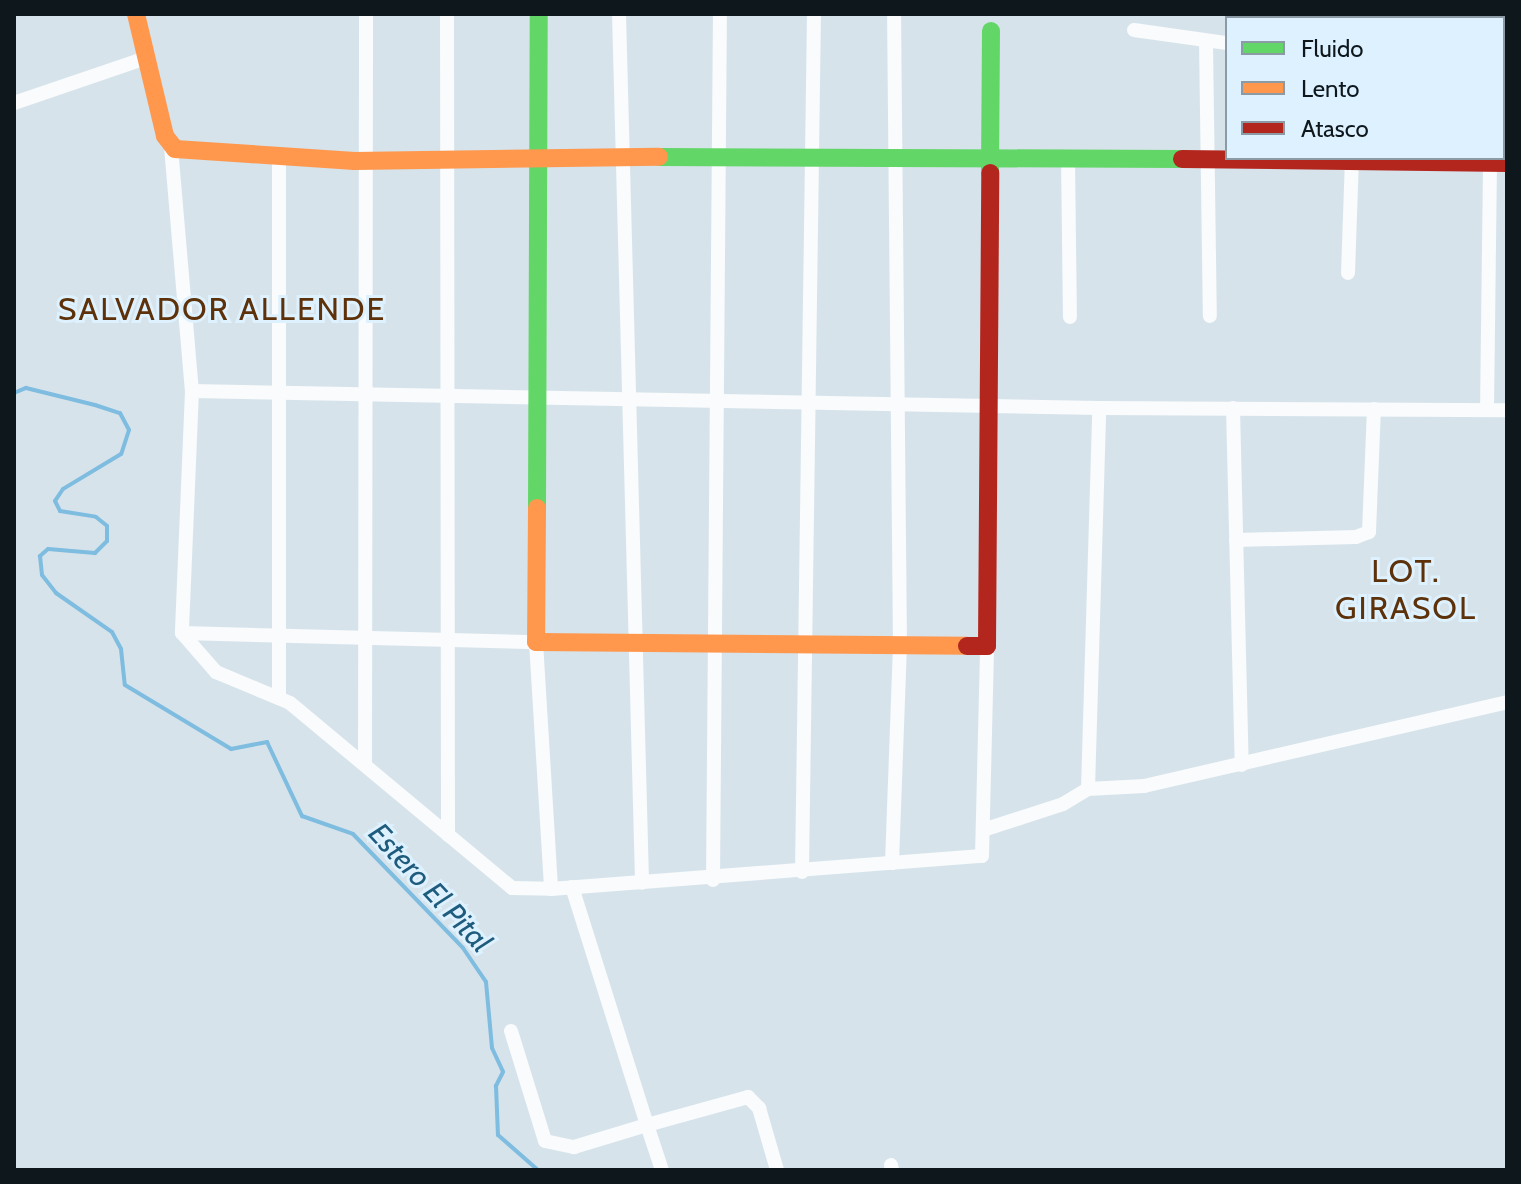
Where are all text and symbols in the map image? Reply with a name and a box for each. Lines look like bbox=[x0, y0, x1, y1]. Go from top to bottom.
legend bbox=[1225, 16, 1505, 160]
text: Fluido bbox=[1301, 34, 1363, 63]
text: Lento bbox=[1301, 74, 1360, 103]
text: Atasco bbox=[1301, 114, 1369, 143]
district label: SALVADOR ALLENDE bbox=[58, 290, 386, 328]
district label: LOT. GIRASOL bbox=[1335, 553, 1477, 628]
water label: Estero El Pital bbox=[361, 816, 499, 960]

